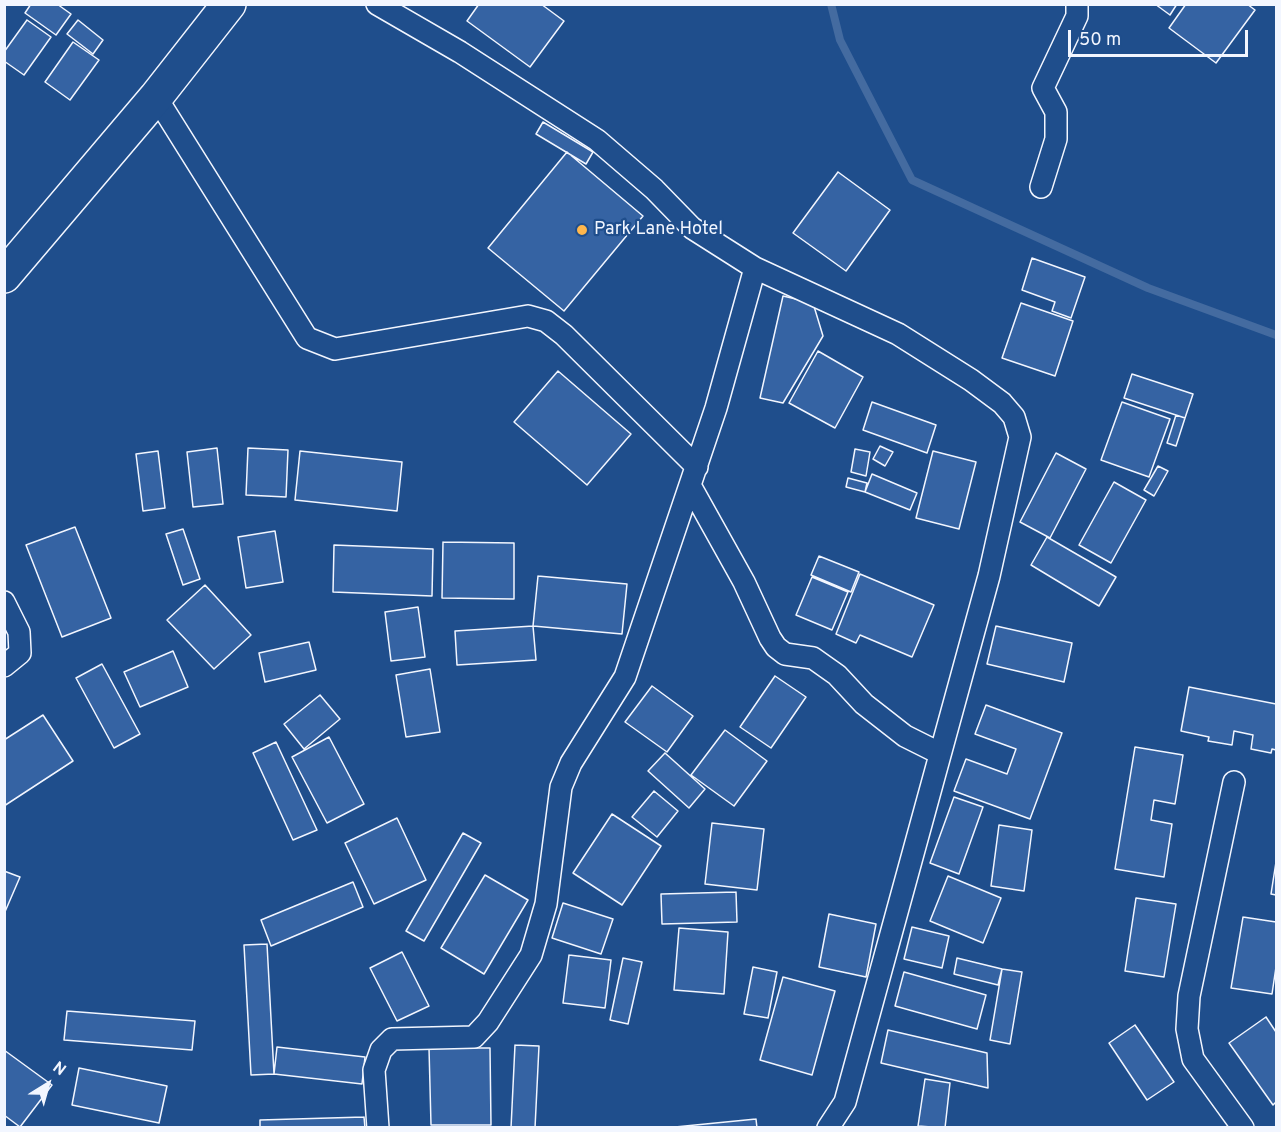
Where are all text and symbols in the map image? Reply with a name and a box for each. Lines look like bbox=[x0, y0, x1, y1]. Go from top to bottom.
scale bar bbox=[1071, 18, 1251, 56]
text: 50 m bbox=[1079, 29, 1121, 52]
place label: Park Lane Hotel bbox=[594, 219, 723, 241]
marker: Park Lane Hotel bbox=[575, 223, 589, 237]
north arrow bbox=[18, 1054, 78, 1114]
text: N bbox=[48, 1058, 69, 1081]

